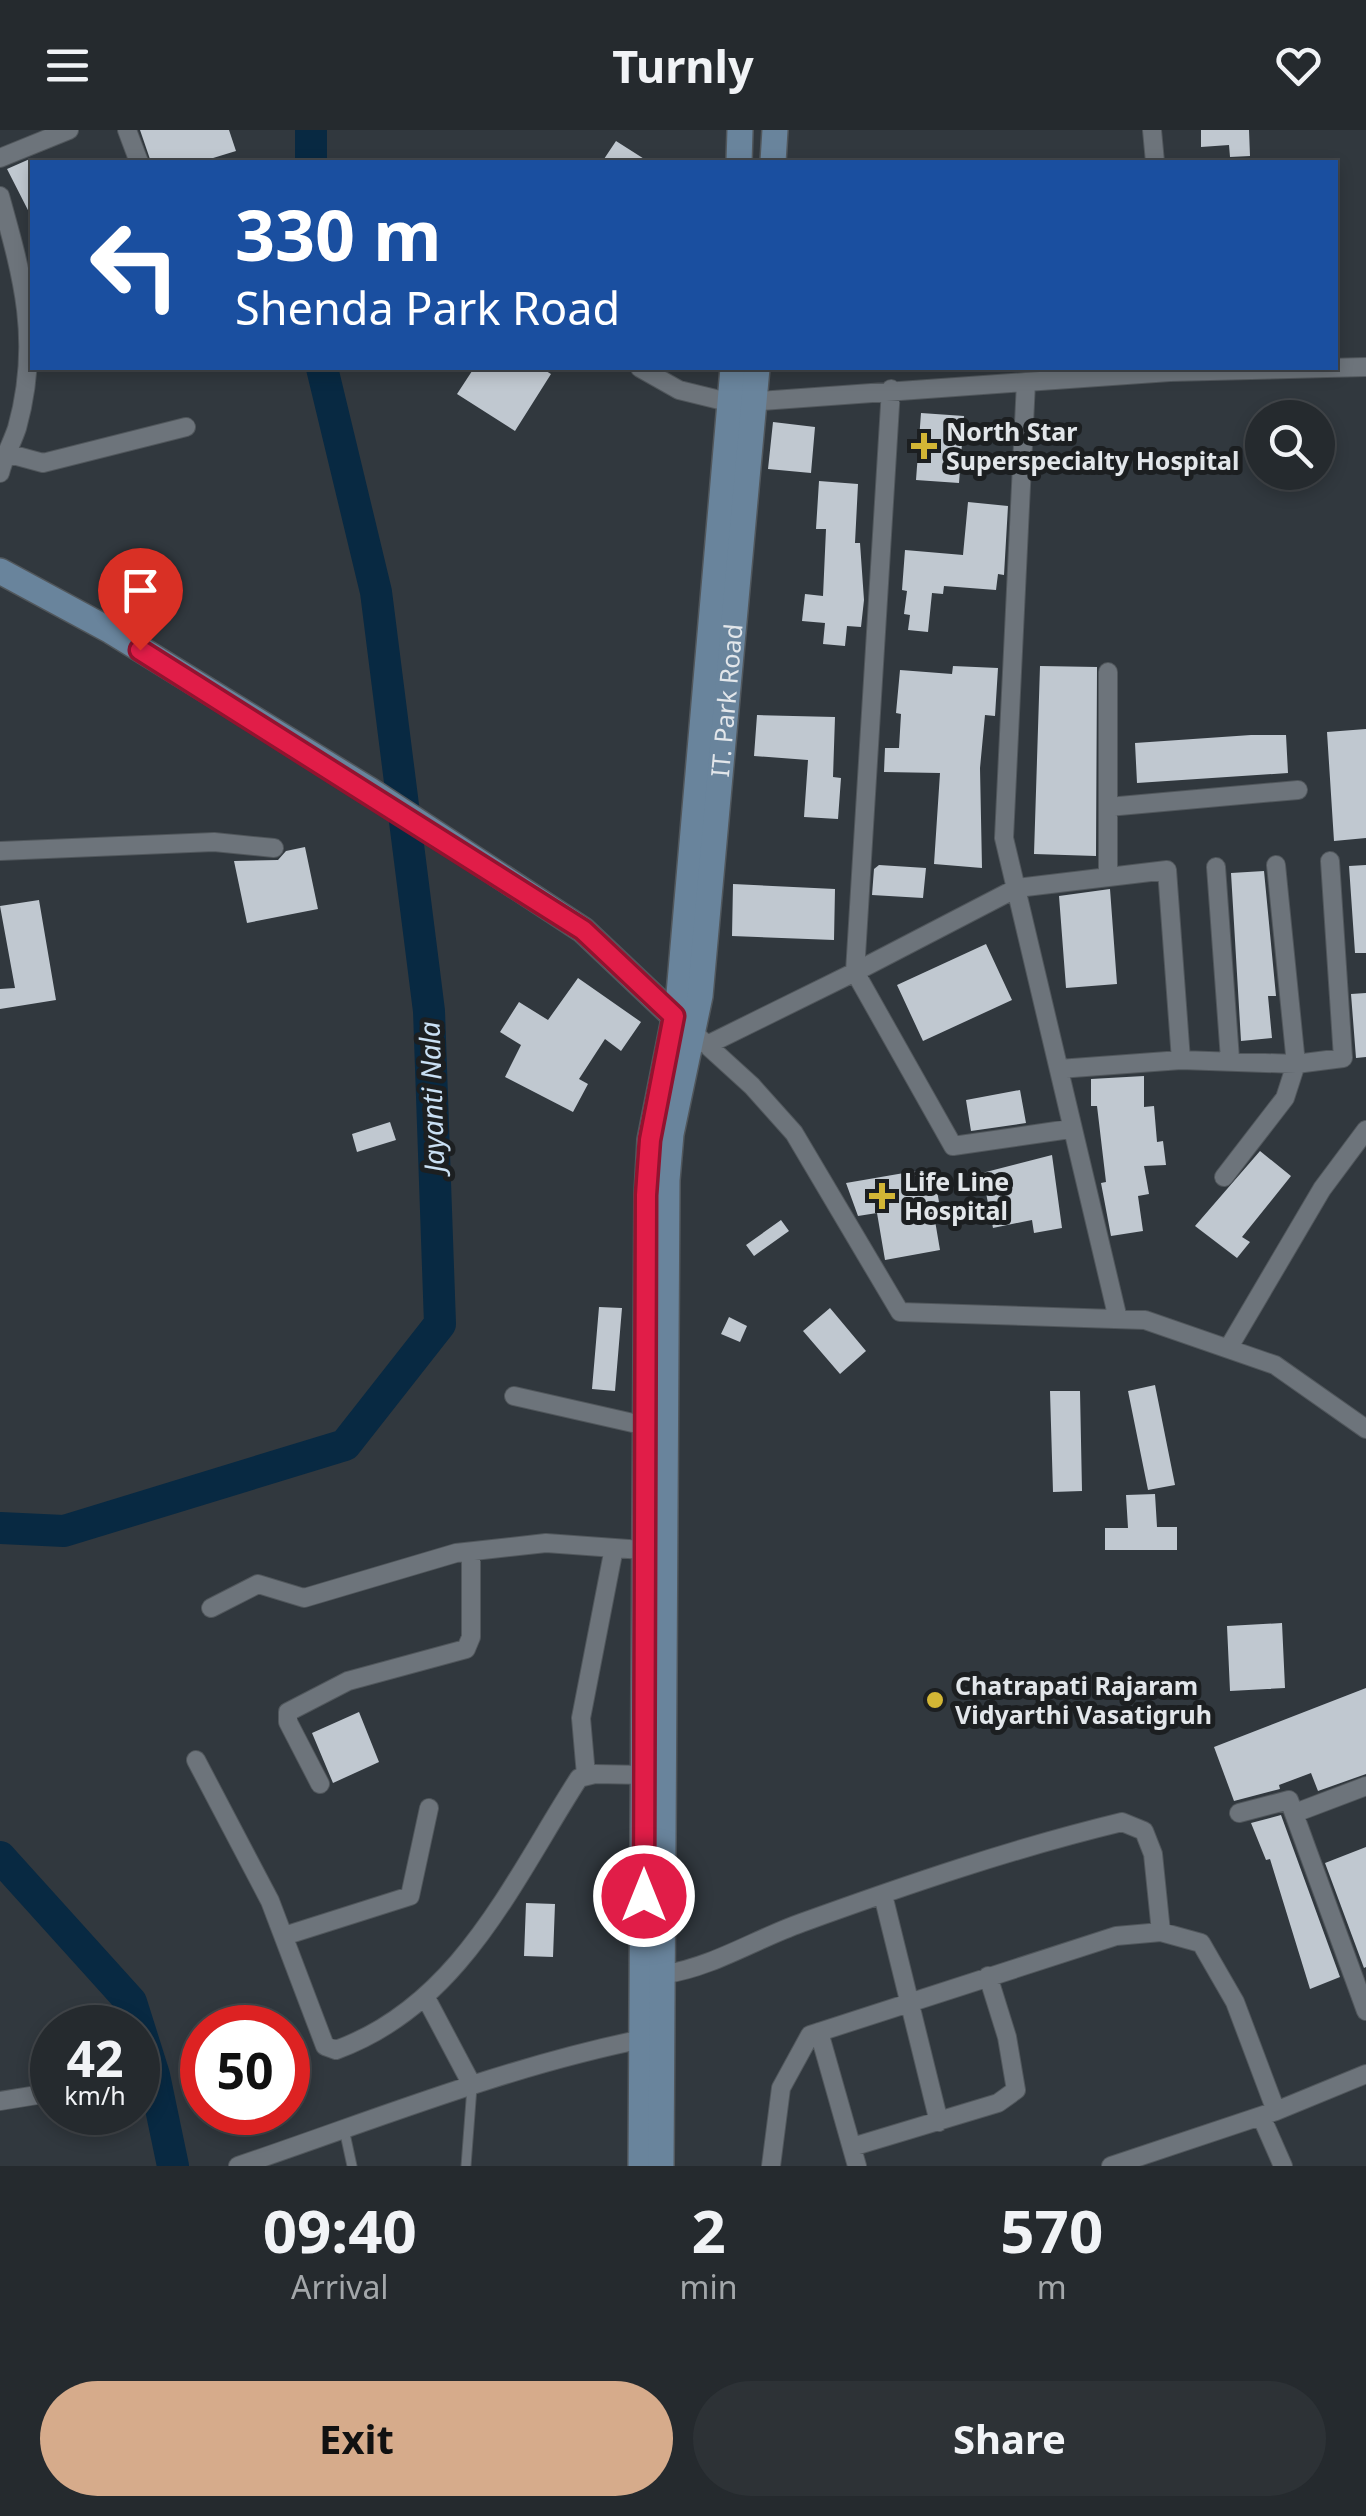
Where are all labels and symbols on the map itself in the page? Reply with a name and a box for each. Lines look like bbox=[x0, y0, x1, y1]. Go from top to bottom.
place label: North Star Superspecialty Hospital bbox=[946, 414, 1239, 477]
marker: North Star Superspecialty Hospital bbox=[911, 433, 937, 459]
pin bbox=[98, 548, 183, 651]
street label: IT. Park Road bbox=[702, 622, 750, 778]
water label: Jayanti Nala bbox=[409, 1021, 453, 1178]
place label: Life Line Hospital bbox=[904, 1164, 1009, 1227]
marker: Life Line Hospital bbox=[869, 1183, 895, 1209]
place label: Chatrapati Rajaram Vidyarthi Vasatigruh bbox=[955, 1668, 1212, 1731]
marker: Chatrapati Rajaram Vidyarthi Vasatigruh bbox=[924, 1689, 946, 1711]
position arrow bbox=[592, 1844, 696, 1948]
speed limit sign: 50 bbox=[180, 2005, 310, 2135]

